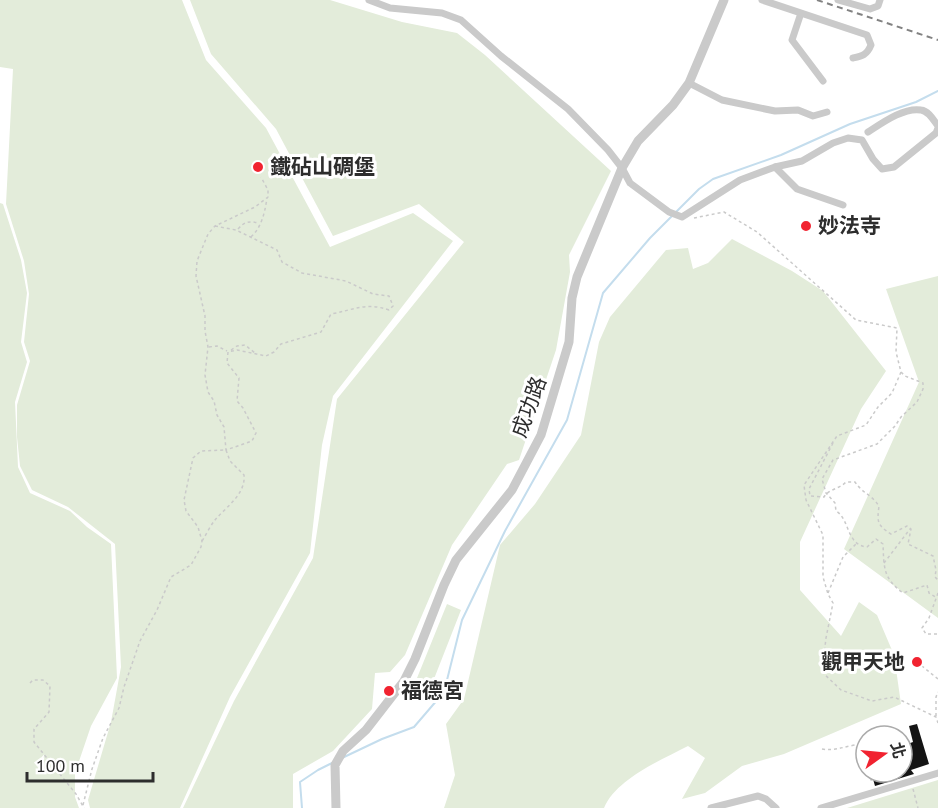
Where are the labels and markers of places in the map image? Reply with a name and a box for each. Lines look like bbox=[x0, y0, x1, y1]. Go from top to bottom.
place label: 鐵砧山碉堡 bbox=[270, 153, 375, 180]
marker: 鐵砧山碉堡 bbox=[251, 160, 265, 174]
place label: 妙法寺 bbox=[818, 212, 881, 239]
marker: 妙法寺 bbox=[799, 219, 813, 233]
place label: 觀甲天地 bbox=[821, 648, 905, 675]
marker: 觀甲天地 bbox=[910, 655, 924, 669]
place label: 福德宮 bbox=[401, 677, 464, 704]
marker: 福德宮 bbox=[382, 684, 396, 698]

